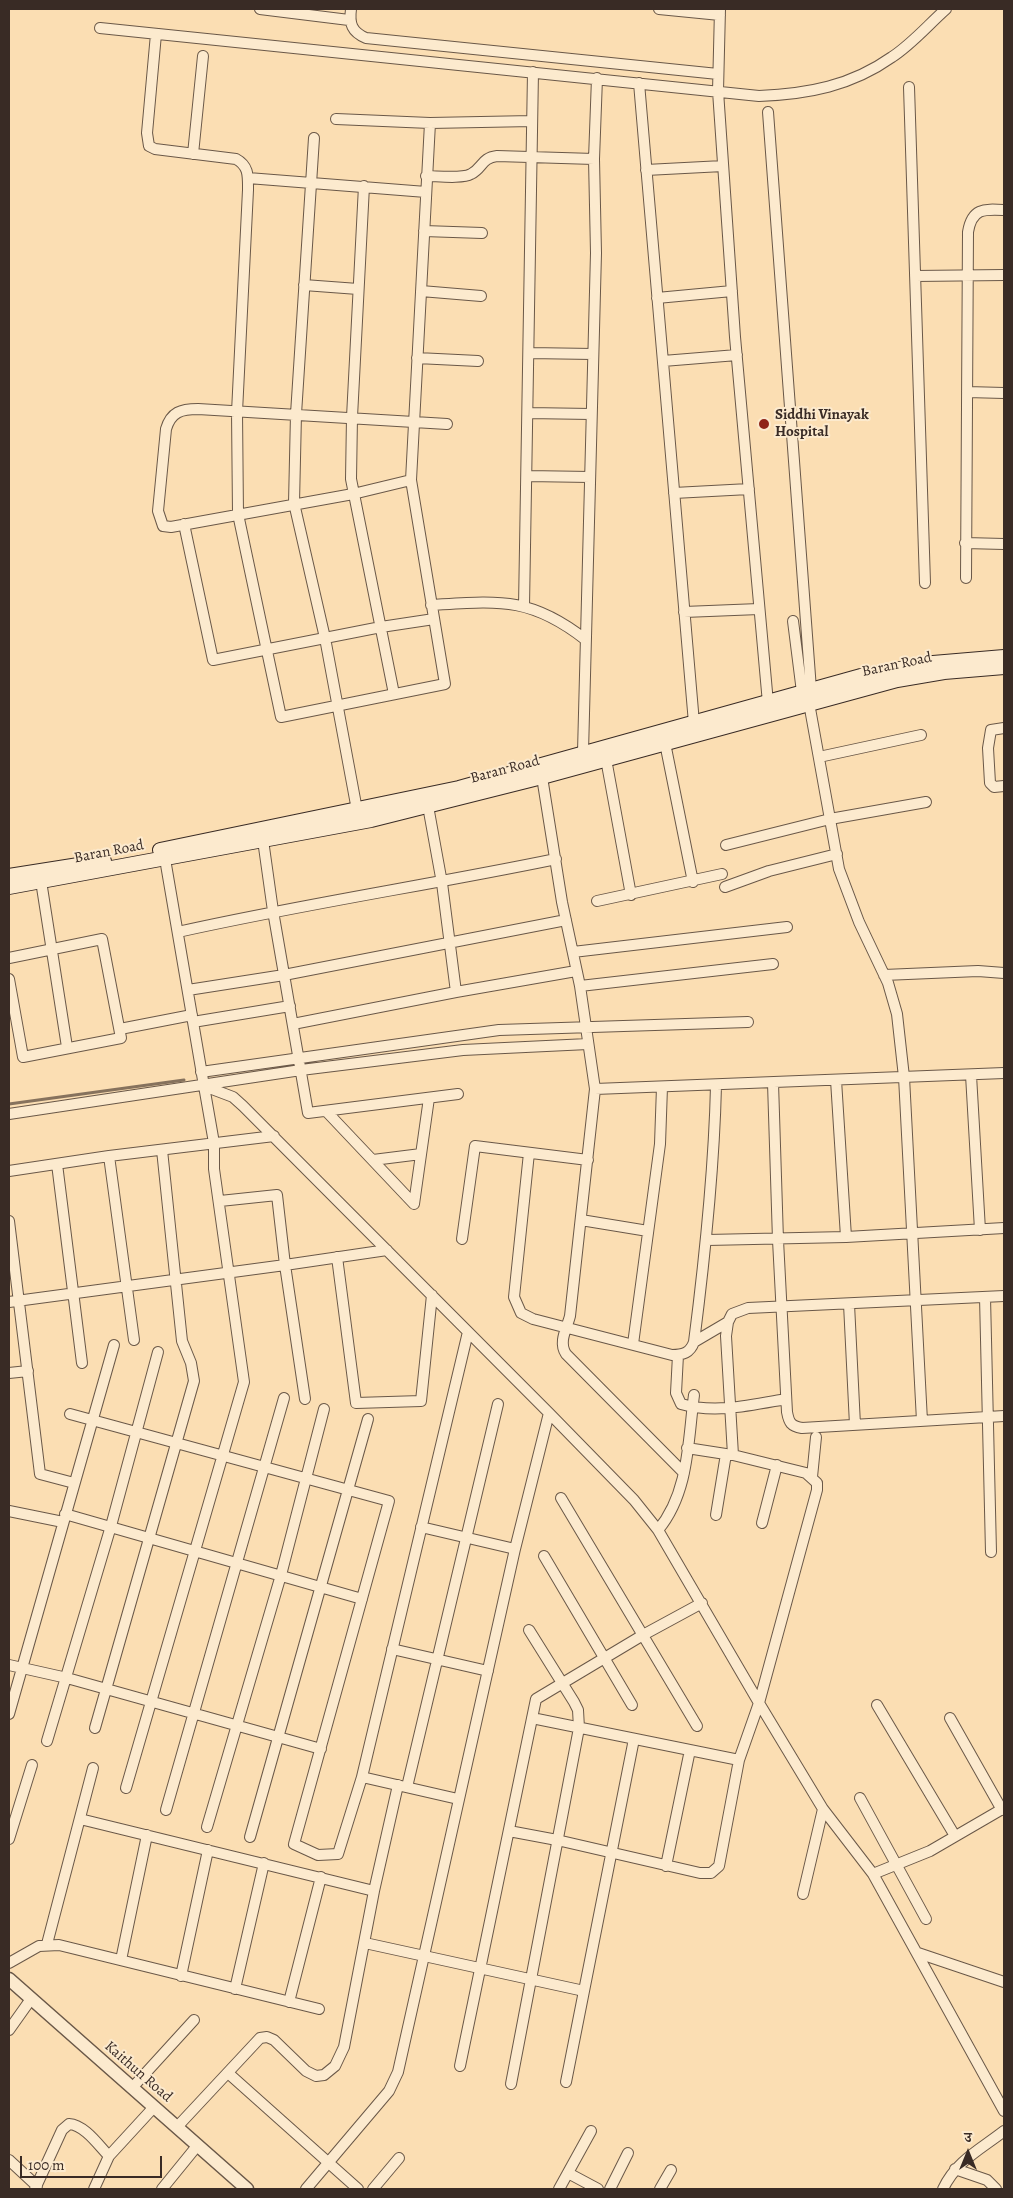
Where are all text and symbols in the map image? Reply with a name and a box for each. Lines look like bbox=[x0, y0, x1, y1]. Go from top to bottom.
place label: Siddhi Vinayak Hospital bbox=[775, 406, 869, 441]
marker: Siddhi Vinayak Hospital bbox=[757, 417, 771, 431]
street label: Baran Road bbox=[860, 649, 934, 681]
street label: Baran Road bbox=[468, 752, 542, 788]
street label: Baran Road bbox=[72, 836, 146, 868]
street label: Kaithun Road bbox=[100, 2038, 176, 2106]
north arrow bbox=[943, 2128, 993, 2178]
text: उ bbox=[964, 2128, 972, 2147]
scale bar bbox=[22, 2146, 165, 2178]
text: 100 m bbox=[28, 2155, 65, 2175]

